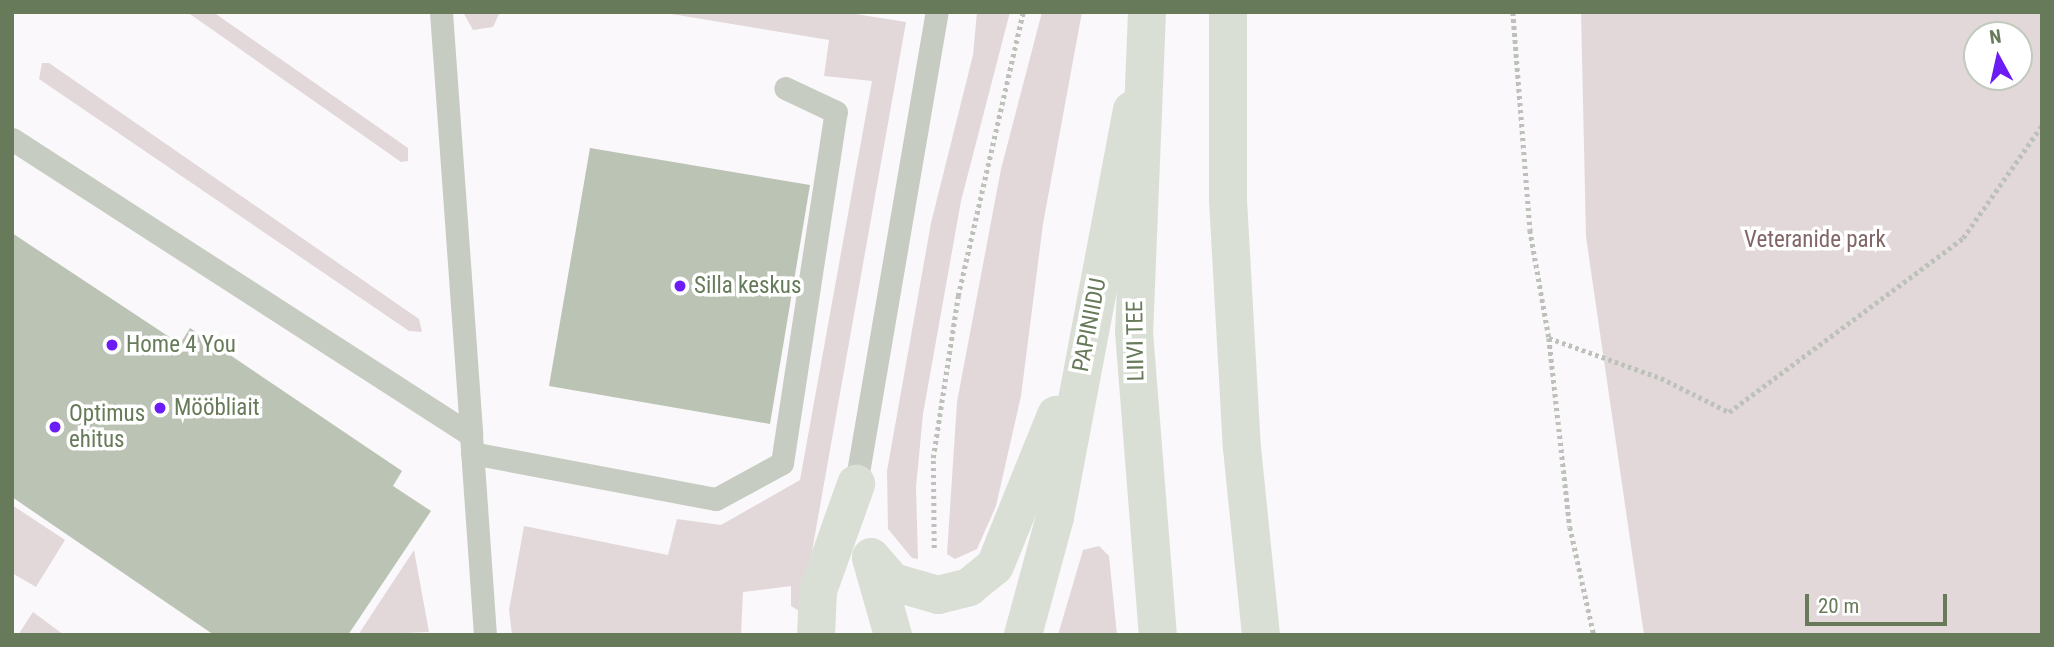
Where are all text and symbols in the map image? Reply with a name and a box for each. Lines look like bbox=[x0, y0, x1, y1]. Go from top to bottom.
north arrow bbox=[1963, 21, 2033, 91]
text: N bbox=[1988, 24, 2003, 49]
park label: Veteranide park bbox=[1744, 226, 1886, 254]
place label: Silla keskus bbox=[694, 272, 801, 300]
street label: PAPINIIDU bbox=[1067, 276, 1113, 374]
marker: Silla keskus bbox=[672, 278, 688, 294]
street label: LIIVI TEE bbox=[1121, 300, 1151, 382]
place label: Home 4 You bbox=[126, 331, 236, 359]
marker: Home 4 You bbox=[104, 337, 120, 353]
place label: Mööbliait bbox=[174, 394, 259, 422]
place label: Optimus ehitus bbox=[69, 400, 145, 454]
marker: Mööbliait bbox=[152, 400, 168, 416]
marker: Optimus ehitus bbox=[47, 419, 63, 435]
scale bar bbox=[1809, 580, 1951, 624]
text: 20 m bbox=[1818, 594, 1859, 618]

